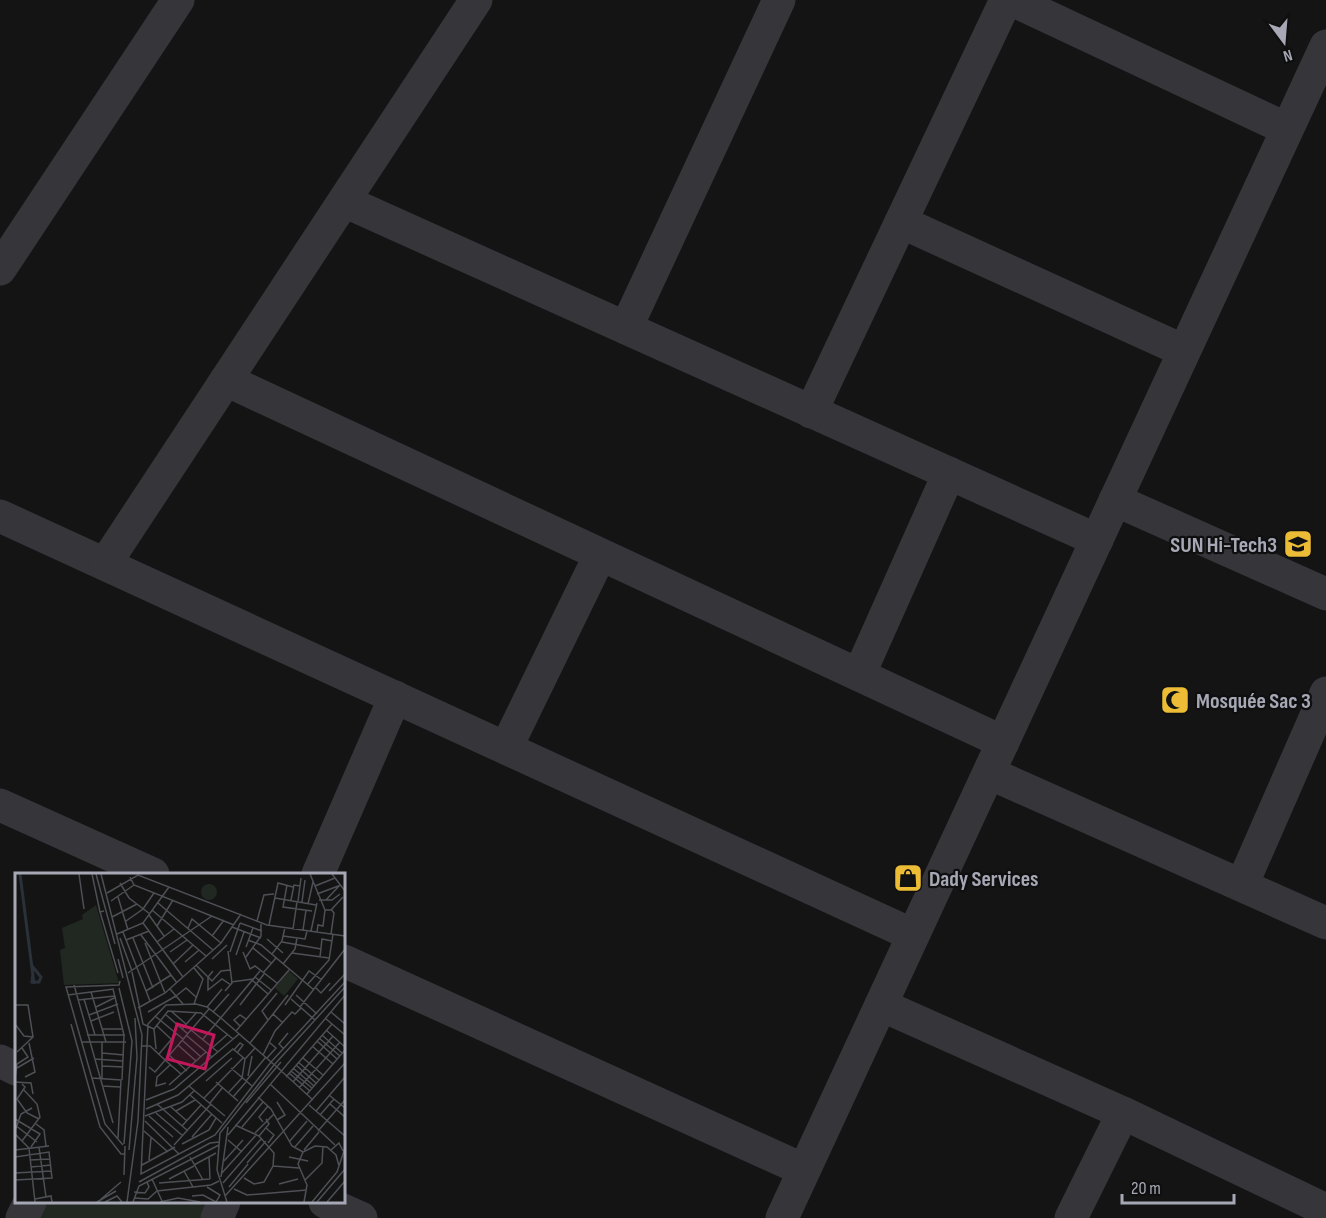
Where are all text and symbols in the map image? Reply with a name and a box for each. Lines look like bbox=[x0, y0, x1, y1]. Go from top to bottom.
north arrow bbox=[1254, 12, 1314, 72]
text: N bbox=[1281, 45, 1294, 65]
school or university icon: SUN Hi-Tech3 bbox=[1282, 528, 1314, 560]
place label: SUN Hi-Tech3 bbox=[1170, 532, 1277, 559]
mosque icon: Mosquée Sac 3 bbox=[1159, 684, 1191, 716]
place label: Mosquée Sac 3 bbox=[1196, 688, 1311, 715]
shop icon: Dady Services bbox=[892, 862, 924, 894]
place label: Dady Services bbox=[929, 866, 1039, 893]
inset map bbox=[15, 873, 345, 1203]
scale bar bbox=[1122, 1167, 1234, 1205]
text: 20 m bbox=[1131, 1178, 1161, 1199]

